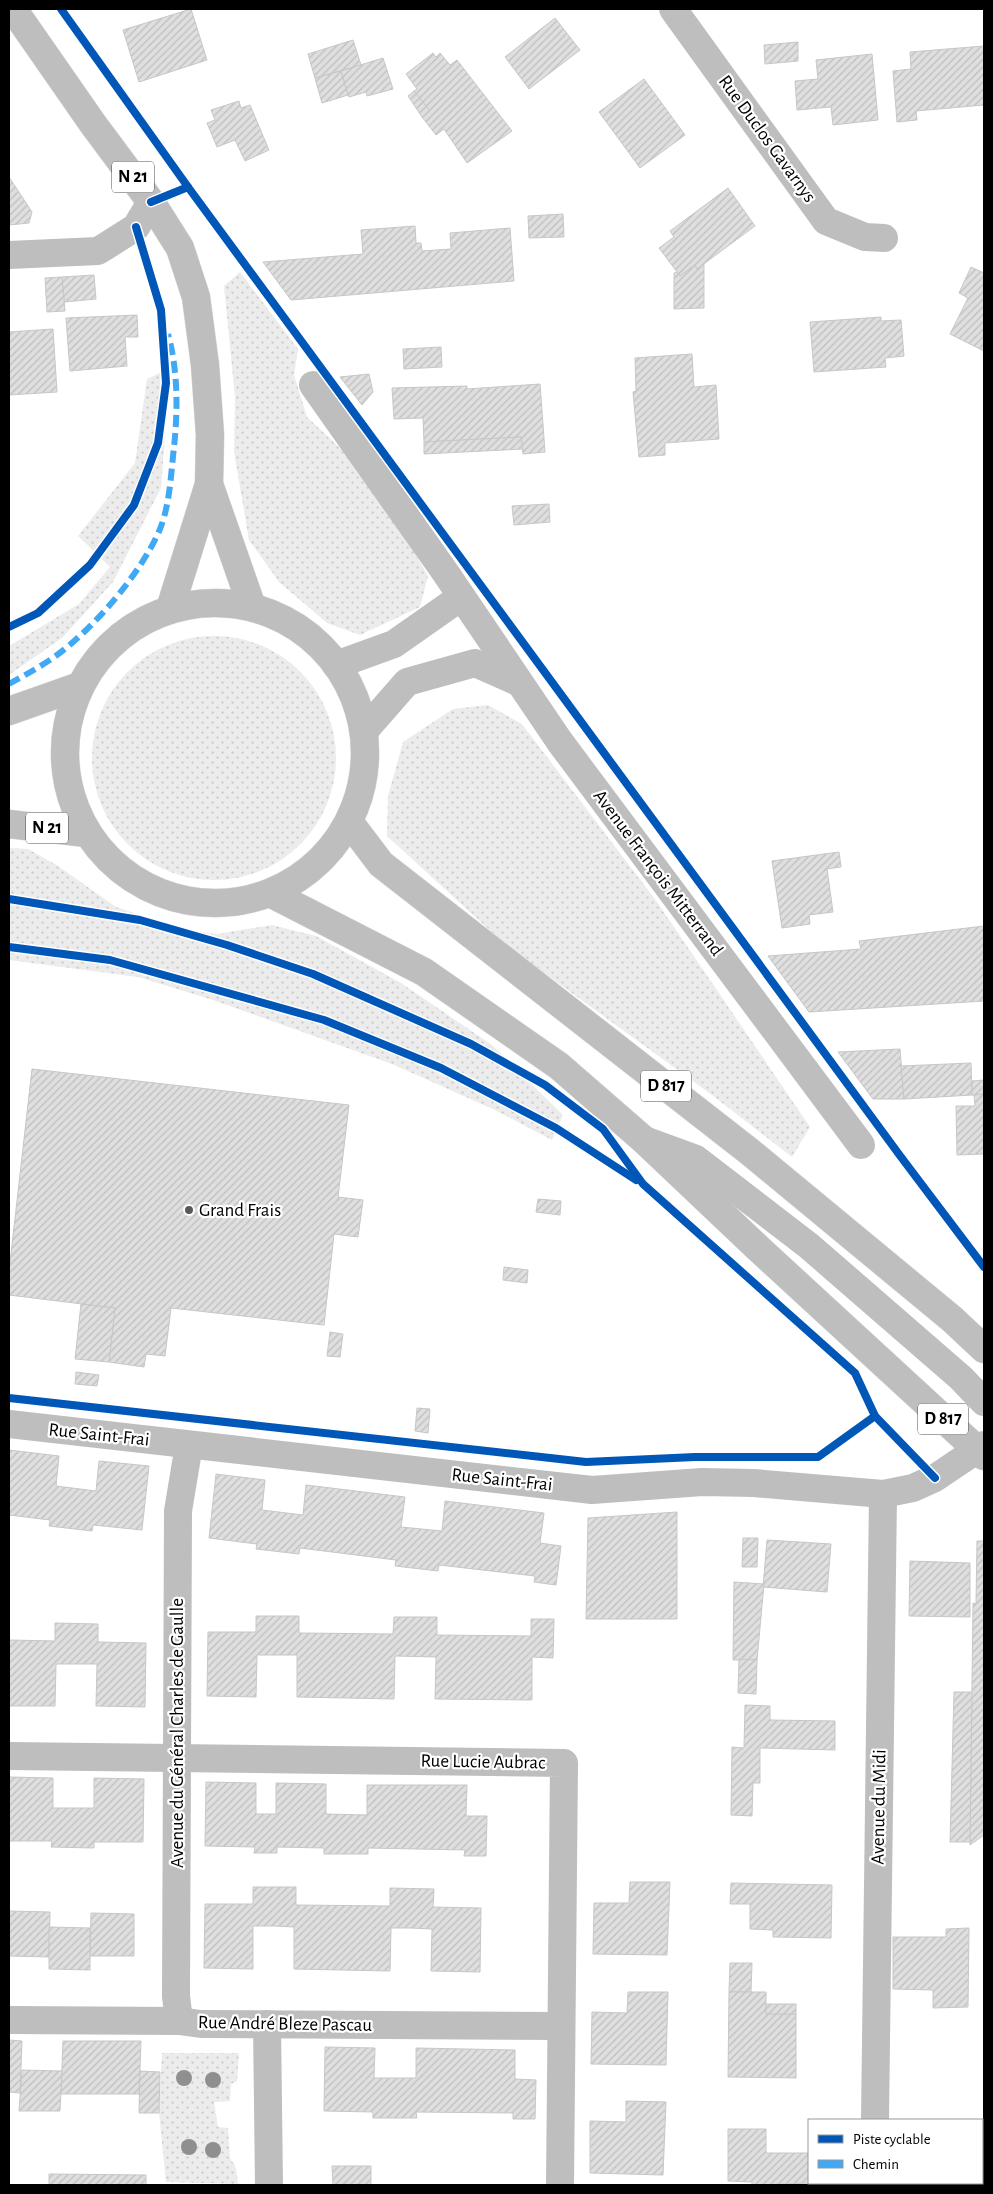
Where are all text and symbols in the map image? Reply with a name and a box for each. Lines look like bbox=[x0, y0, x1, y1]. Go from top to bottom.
street label: Rue Duclos Gavarnys bbox=[715, 72, 819, 206]
road number: N 21 bbox=[112, 162, 154, 192]
street label: Avenue François Mitterrand bbox=[590, 786, 727, 960]
road number: N 21 bbox=[26, 812, 68, 844]
road number: D 817 bbox=[641, 1070, 691, 1102]
place label: Grand Frais bbox=[199, 1201, 281, 1220]
marker: Grand Frais bbox=[183, 1204, 195, 1216]
road number: D 817 bbox=[918, 1404, 968, 1435]
street label: Rue Saint-Frai bbox=[48, 1420, 150, 1450]
street label: Rue Saint-Frai bbox=[451, 1465, 553, 1495]
street label: Avenue du Général Charles de Gaulle bbox=[168, 1598, 187, 1868]
street label: Avenue du Midi bbox=[868, 1749, 890, 1865]
street label: Rue Lucie Aubrac bbox=[420, 1751, 546, 1773]
street label: Rue André Bleze Pascau bbox=[198, 2013, 372, 2035]
legend bbox=[808, 2119, 983, 2184]
text: Piste cyclable bbox=[853, 2132, 931, 2147]
text: Chemin bbox=[853, 2157, 899, 2172]

